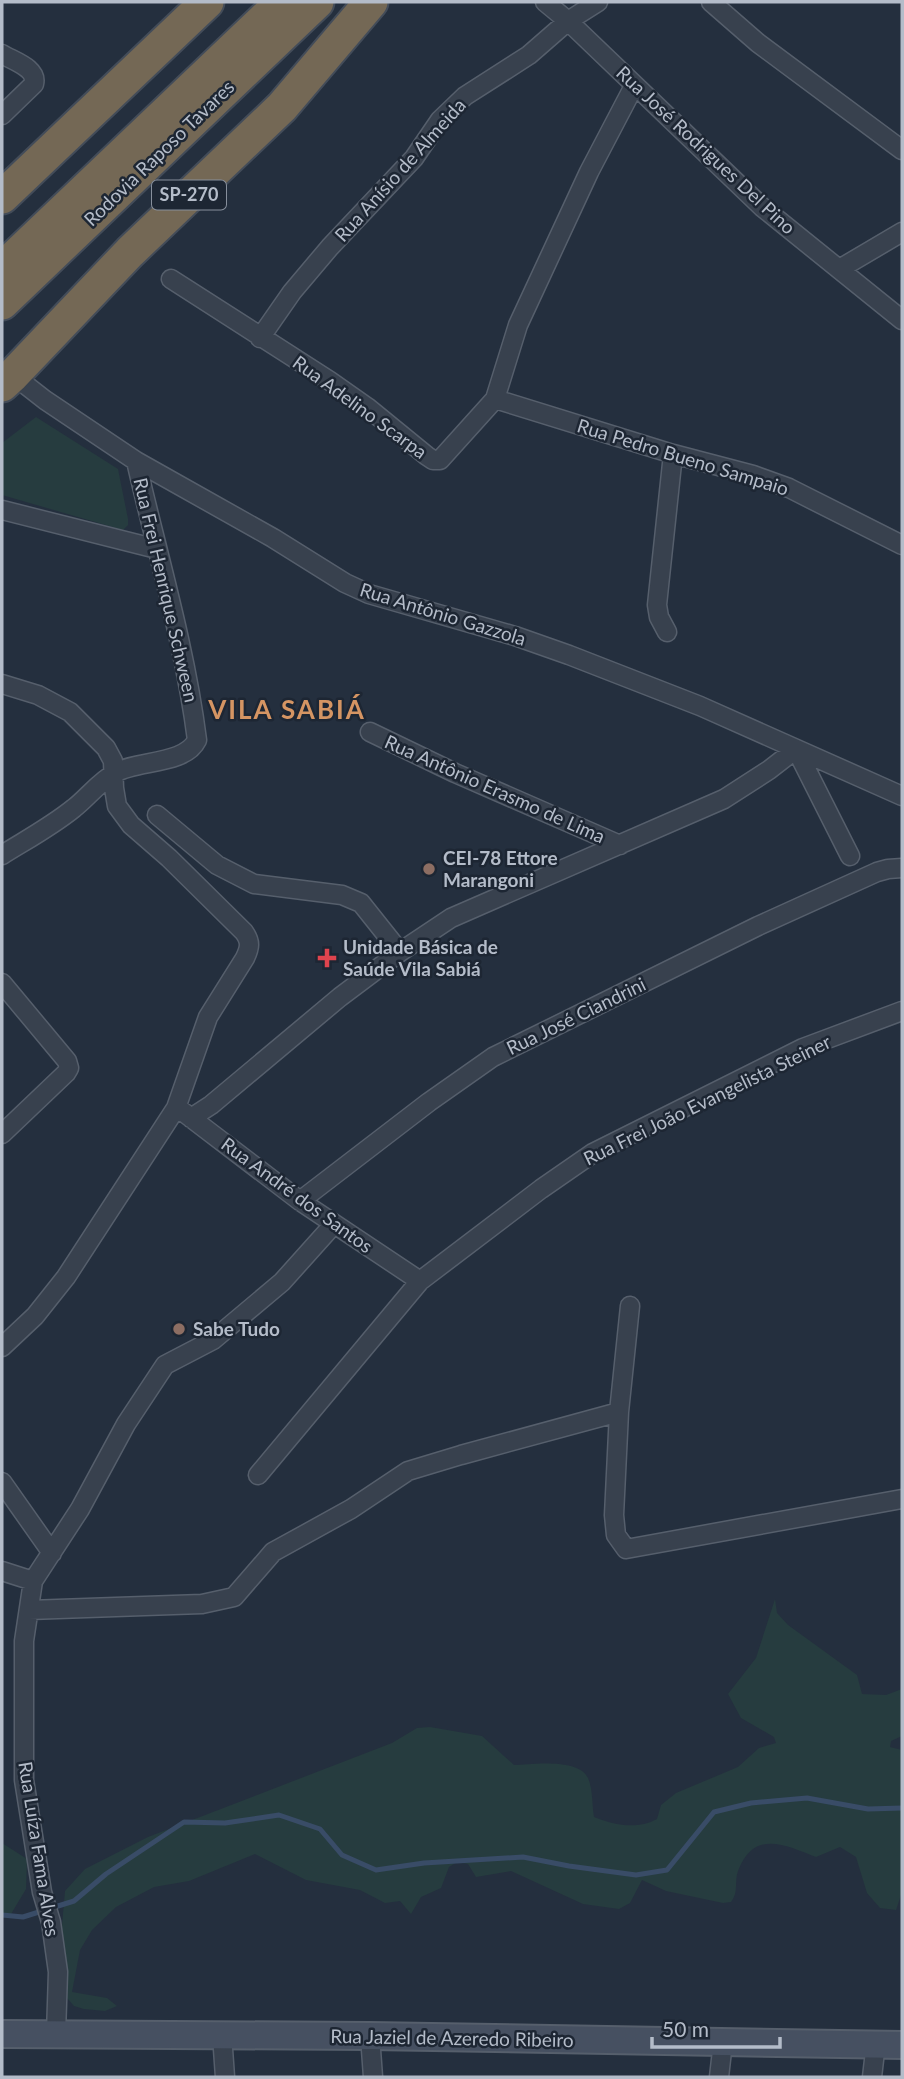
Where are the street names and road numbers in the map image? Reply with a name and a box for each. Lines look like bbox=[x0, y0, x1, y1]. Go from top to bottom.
street label: Rua José Rodrigues Del Pino bbox=[612, 61, 801, 239]
street label: Rodovia Raposo Tavares bbox=[79, 75, 239, 230]
street label: Rua Anísio de Almeida bbox=[329, 93, 470, 246]
road number: SP-270 bbox=[152, 180, 226, 210]
street label: Rua Adelino Scarpa bbox=[289, 350, 432, 463]
street label: Rua Pedro Bueno Sampaio bbox=[575, 413, 792, 500]
street label: Rua Frei Henrique Schween bbox=[129, 475, 204, 705]
street label: Rua Antônio Gazzola bbox=[357, 577, 529, 650]
street label: Rua Antônio Erasmo de Lima bbox=[381, 729, 609, 848]
street label: Rua José Ciandrini bbox=[502, 972, 649, 1059]
street label: Rua Frei João Evangelista Steiner bbox=[579, 1029, 834, 1170]
street label: Rua André dos Santos bbox=[217, 1132, 378, 1257]
street label: Rua Luíza Fama Alves bbox=[14, 1760, 65, 1938]
street label: Rua Jaziel de Azeredo Ribeiro bbox=[330, 2024, 574, 2051]

